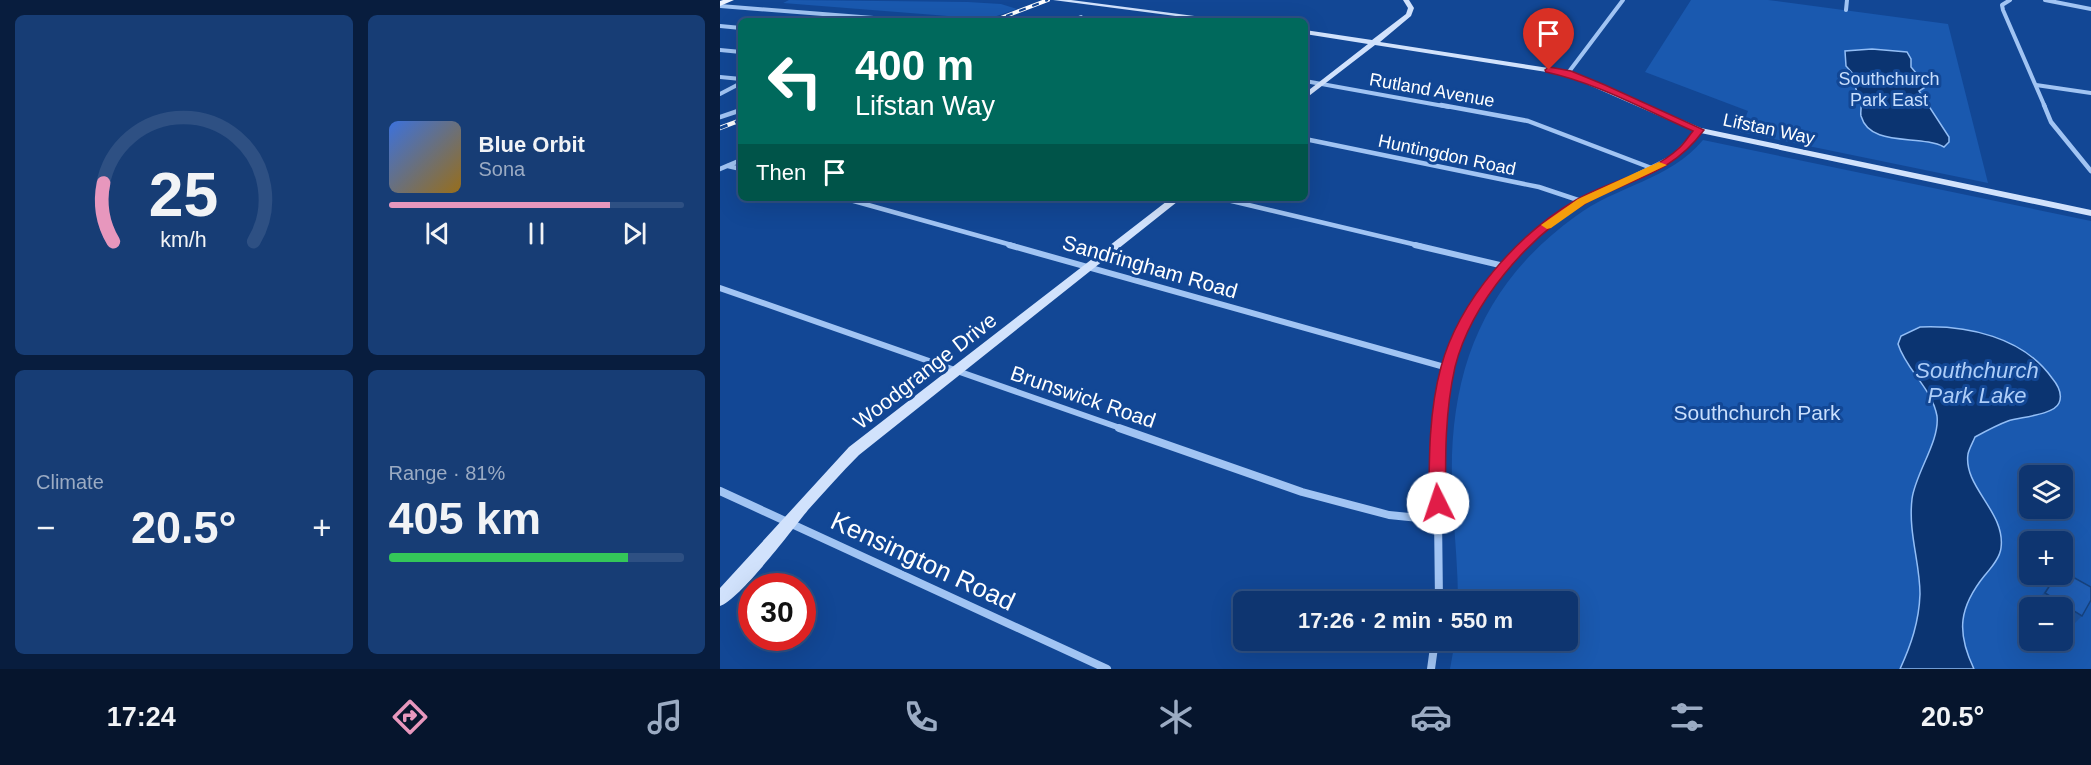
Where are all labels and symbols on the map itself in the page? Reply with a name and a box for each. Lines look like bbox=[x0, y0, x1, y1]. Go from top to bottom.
pin bbox=[1523, 8, 1574, 70]
street label: Rutland Avenue bbox=[1368, 69, 1496, 111]
park label: Southchurch Park East bbox=[1838, 69, 1940, 110]
street label: Lifstan Way bbox=[1721, 110, 1817, 148]
street label: Huntingdon Road bbox=[1376, 131, 1518, 179]
street label: Sandringham Road bbox=[1060, 231, 1240, 303]
street label: Woodgrange Drive bbox=[849, 308, 1001, 433]
water label: Southchurch Park Lake bbox=[1915, 358, 2039, 408]
street label: Brunswick Road bbox=[1008, 361, 1159, 432]
park label: Southchurch Park bbox=[1674, 401, 1841, 424]
position arrow bbox=[1406, 471, 1470, 535]
street label: Kensington Road bbox=[826, 505, 1020, 617]
speed limit sign: 30 bbox=[738, 573, 816, 651]

